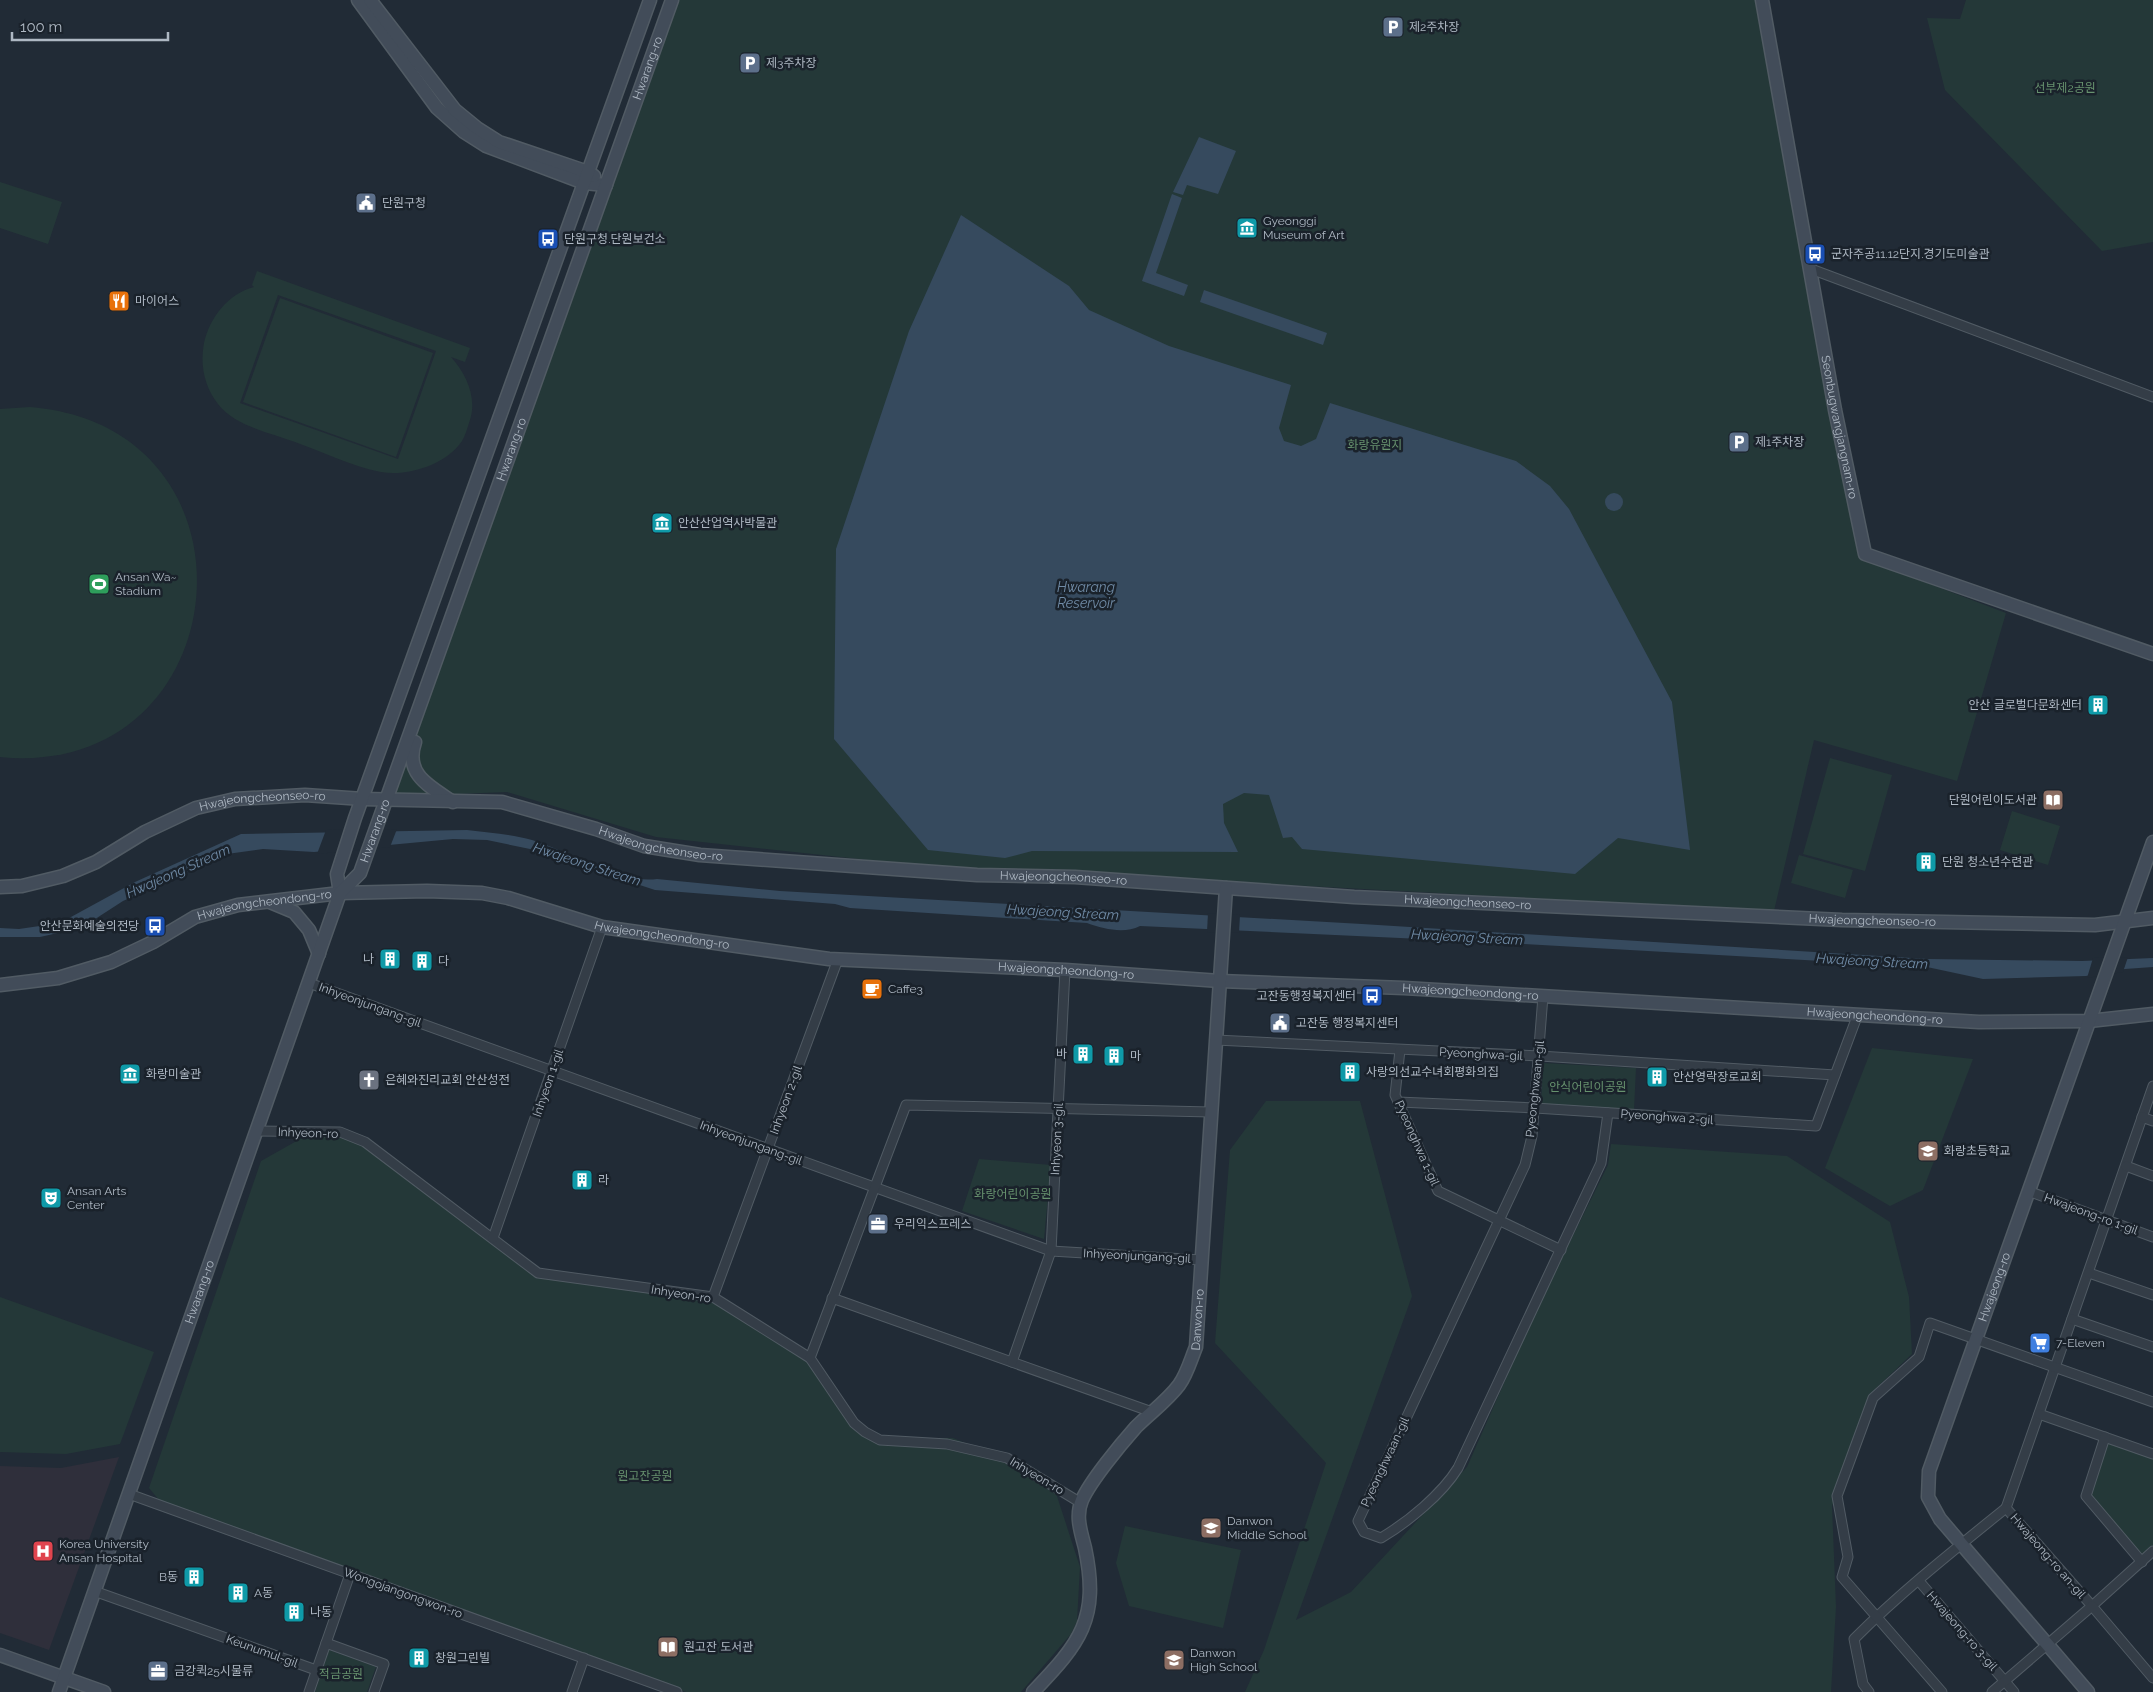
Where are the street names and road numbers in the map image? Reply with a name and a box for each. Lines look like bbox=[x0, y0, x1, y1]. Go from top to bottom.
street label: Hwarang-ro bbox=[630, 34, 665, 102]
street label: Seonbugwangjangnam-ro bbox=[1818, 354, 1860, 500]
street label: Hwarang-ro bbox=[494, 416, 529, 483]
street label: Hwajeongcheonseo-ro bbox=[198, 788, 326, 814]
street label: Hwarang-ro bbox=[357, 797, 393, 864]
street label: Hwajeongcheonseo-ro bbox=[597, 824, 723, 864]
street label: Hwajeongcheonseo-ro bbox=[1000, 868, 1128, 888]
street label: Hwajeongcheondong-ro bbox=[196, 887, 333, 923]
street label: Hwajeongcheonseo-ro bbox=[1404, 892, 1532, 912]
street label: Hwajeongcheonseo-ro bbox=[1808, 911, 1936, 929]
street label: Hwajeongcheondong-ro bbox=[593, 918, 730, 952]
street label: Hwajeongcheondong-ro bbox=[998, 960, 1135, 982]
street label: Inhyeonjungang-gil bbox=[317, 980, 424, 1030]
street label: Hwajeongcheondong-ro bbox=[1402, 981, 1539, 1003]
street label: Hwajeongcheondong-ro bbox=[1806, 1005, 1943, 1027]
street label: Pyeonghwaan-gil bbox=[1523, 1039, 1547, 1138]
street label: Pyeonghwa-gil bbox=[1439, 1045, 1524, 1063]
street label: Inhyeon 1-gil bbox=[530, 1047, 566, 1119]
street label: Inhyeon 2-gil bbox=[767, 1063, 805, 1136]
street label: Pyeonghwa 1-gil bbox=[1392, 1098, 1442, 1188]
street label: Inhyeon 3-gil bbox=[1048, 1102, 1066, 1175]
street label: Pyeonghwa 2-gil bbox=[1620, 1107, 1715, 1127]
street label: Inhyeonjungang-gil bbox=[698, 1118, 805, 1168]
street label: Inhyeon-ro bbox=[278, 1125, 338, 1141]
street label: Hwajeong-ro 1-gil bbox=[2042, 1191, 2141, 1238]
street label: Inhyeonjungang-gil bbox=[1083, 1246, 1192, 1266]
street label: Hwajeong-ro bbox=[1976, 1251, 2013, 1324]
street label: Hwarang-ro bbox=[182, 1258, 217, 1326]
street label: Inhyeon-ro bbox=[650, 1282, 712, 1306]
street label: Danwon-ro bbox=[1189, 1288, 1207, 1351]
street label: Pyeonghwaan-gil bbox=[1358, 1414, 1412, 1509]
street label: Inhyeon-ro bbox=[1007, 1454, 1067, 1498]
street label: Hwajeong-ro an-gil bbox=[2007, 1511, 2089, 1602]
street label: Wongojangongwon-ro bbox=[342, 1565, 464, 1621]
street label: Hwajeong-ro 3-gil bbox=[1924, 1589, 2001, 1674]
street label: Keunumul-gil bbox=[224, 1632, 300, 1671]

